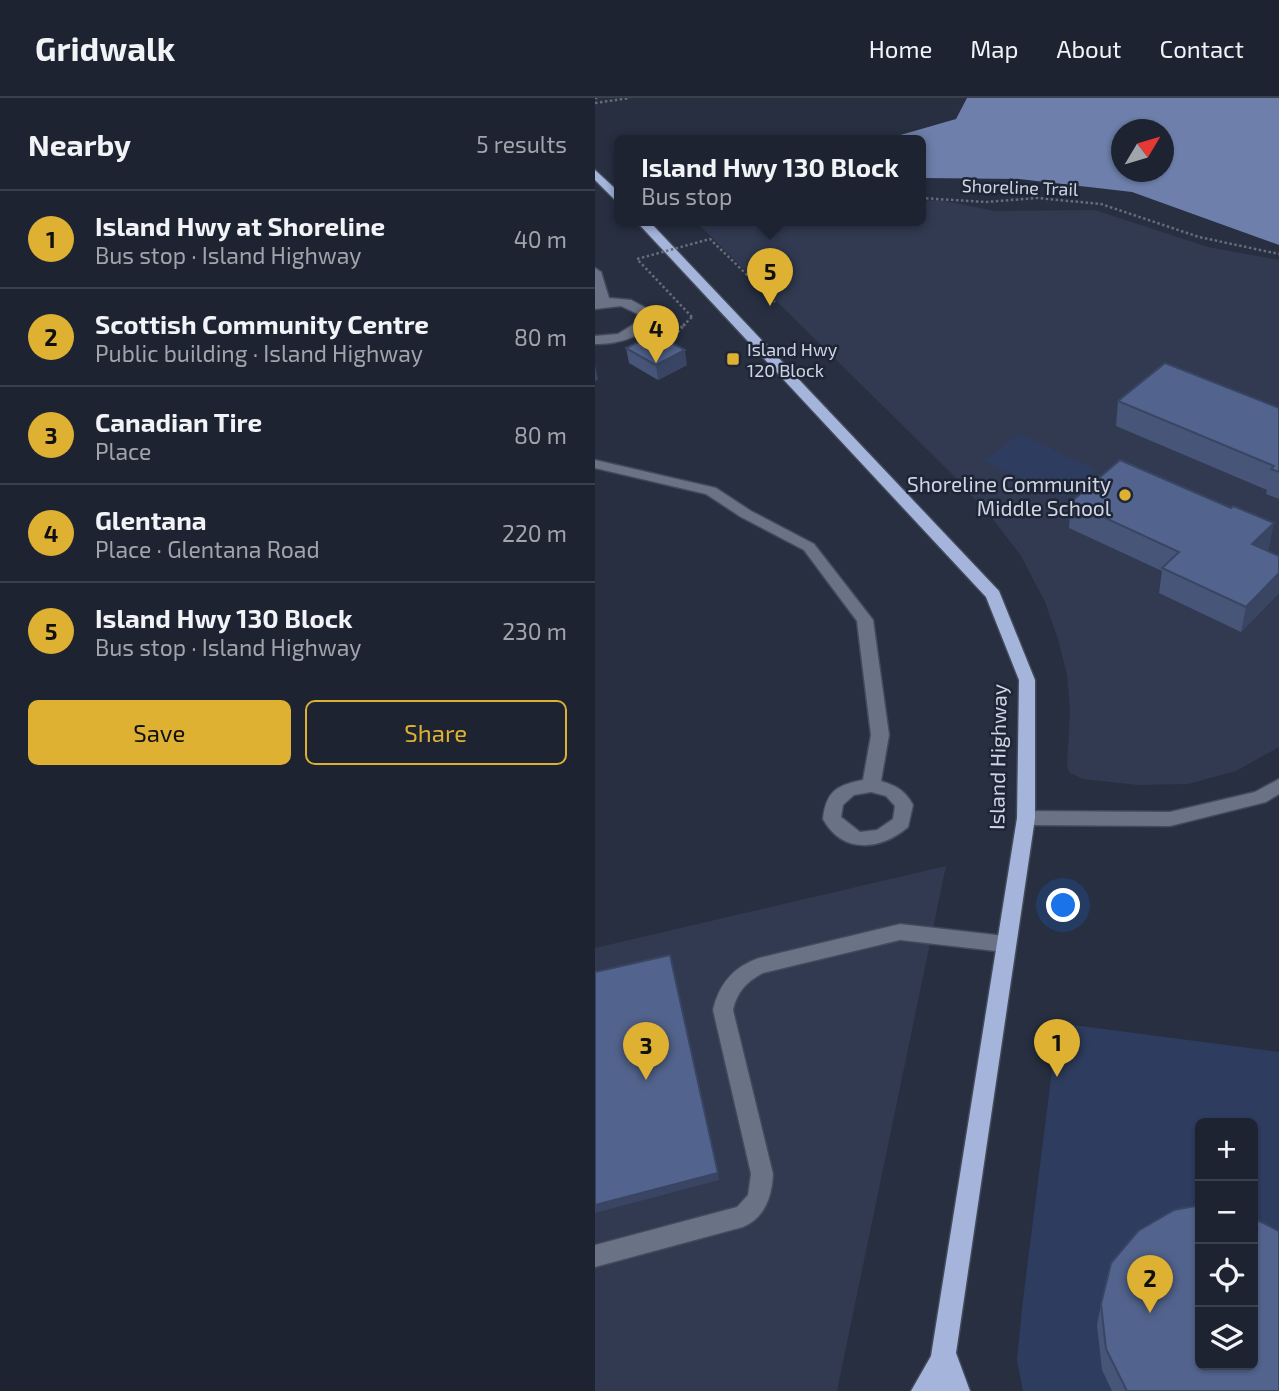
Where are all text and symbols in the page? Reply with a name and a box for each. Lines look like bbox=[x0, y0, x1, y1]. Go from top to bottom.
text: Gridwalk bbox=[35, 28, 175, 68]
text: Home bbox=[869, 34, 932, 63]
text: Map bbox=[970, 34, 1018, 63]
text: About bbox=[1056, 34, 1122, 63]
text: Contact bbox=[1160, 34, 1244, 63]
north arrow bbox=[1111, 119, 1174, 182]
text: Nearby bbox=[28, 126, 131, 162]
text: 5 results bbox=[476, 130, 567, 158]
popup bbox=[614, 135, 926, 226]
text: Island Hwy 130 Block bbox=[641, 151, 899, 182]
street label: Shoreline Trail bbox=[961, 174, 1079, 200]
text: Bus stop bbox=[641, 182, 732, 210]
text: Island Hwy at Shoreline bbox=[95, 210, 385, 241]
text: 1 bbox=[46, 225, 56, 253]
text: 40 m bbox=[514, 225, 567, 253]
text: Bus stop · Island Highway bbox=[95, 241, 362, 269]
pin: 5 bbox=[747, 248, 793, 306]
pin: 4 bbox=[633, 305, 679, 363]
text: Scottish Community Centre bbox=[95, 308, 429, 339]
text: 2 bbox=[44, 323, 58, 351]
text: 80 m bbox=[514, 323, 567, 351]
place label: Island Hwy 120 Block bbox=[747, 338, 838, 381]
text: Public building · Island Highway bbox=[95, 339, 423, 367]
marker: Island Hwy 120 Block bbox=[725, 351, 741, 367]
text: Canadian Tire bbox=[95, 406, 262, 437]
text: 3 bbox=[44, 421, 58, 449]
text: 80 m bbox=[514, 421, 567, 449]
text: Place bbox=[95, 437, 151, 465]
place label: Shoreline Community Middle School bbox=[907, 471, 1112, 520]
marker: Shoreline Community Middle School bbox=[1117, 487, 1133, 503]
text: Glentana bbox=[95, 504, 207, 535]
text: 4 bbox=[44, 519, 58, 547]
text: 220 m bbox=[502, 519, 567, 547]
text: Place · Glentana Road bbox=[95, 535, 320, 563]
text: Island Hwy 130 Block bbox=[95, 602, 353, 633]
text: 5 bbox=[45, 617, 57, 645]
text: 230 m bbox=[502, 617, 567, 645]
text: Bus stop · Island Highway bbox=[95, 633, 362, 661]
street label: Island Highway bbox=[983, 684, 1011, 830]
button: Save bbox=[28, 700, 291, 765]
button: Share bbox=[305, 700, 567, 765]
your location bbox=[1046, 888, 1080, 922]
pin: 1 bbox=[1034, 1019, 1080, 1077]
pin: 3 bbox=[623, 1022, 669, 1080]
map controls bbox=[1195, 1118, 1258, 1370]
button: + bbox=[1195, 1118, 1258, 1181]
button: − bbox=[1195, 1181, 1258, 1244]
button: locate bbox=[1195, 1244, 1258, 1307]
pin: 2 bbox=[1127, 1255, 1173, 1313]
button: layers bbox=[1195, 1307, 1258, 1370]

